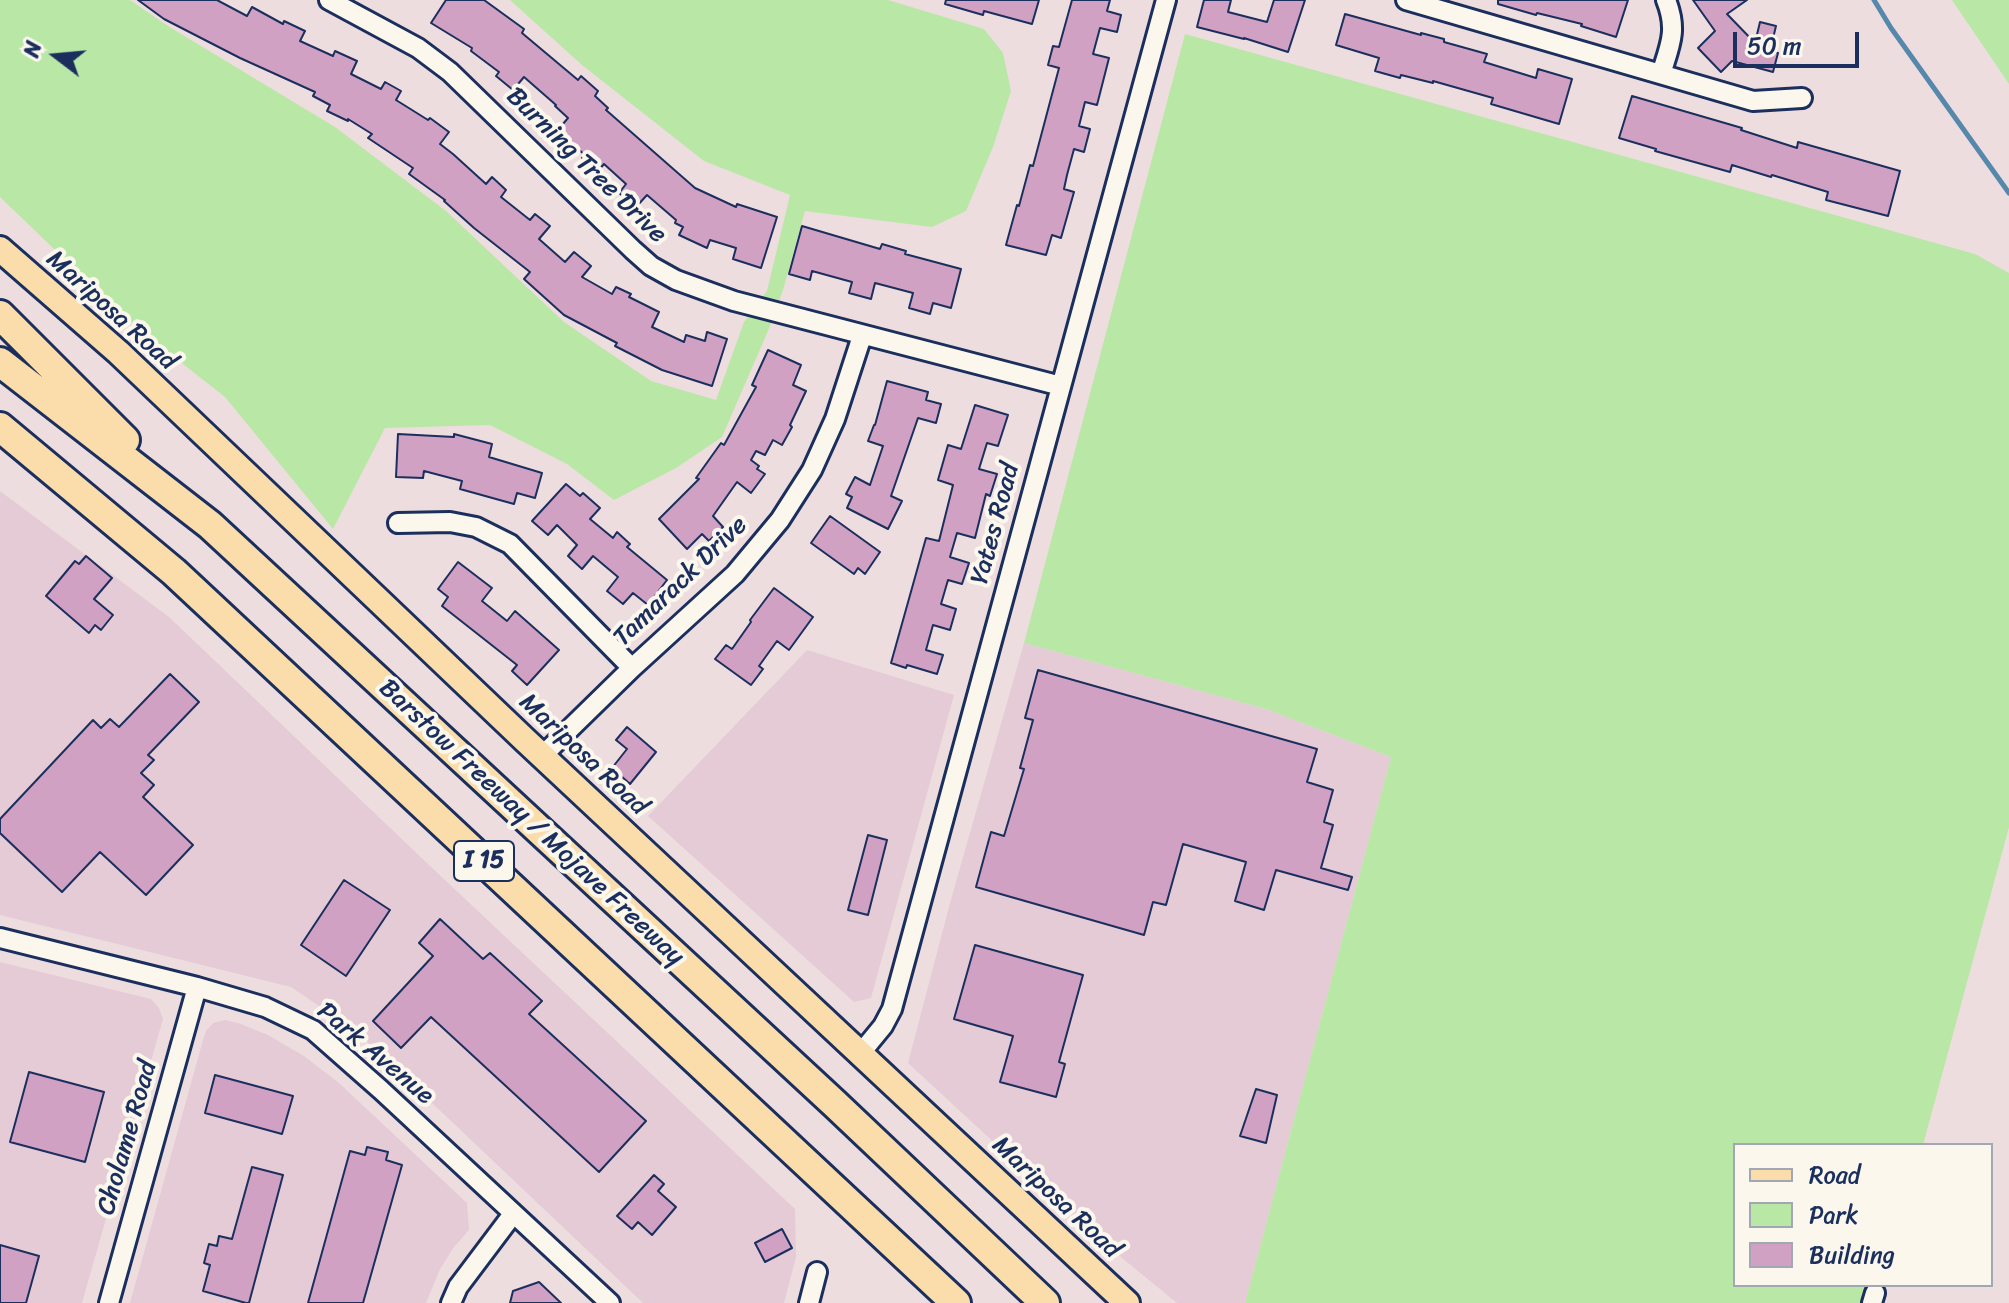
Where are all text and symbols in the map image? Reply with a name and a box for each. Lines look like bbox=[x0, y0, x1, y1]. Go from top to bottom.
north arrow bbox=[16, 16, 96, 96]
scale bar bbox=[1737, 16, 1863, 66]
text: 50 m bbox=[1747, 25, 1802, 67]
text: N bbox=[12, 37, 53, 62]
street label: Burning Tree Drive bbox=[499, 81, 673, 251]
street label: Mariposa Road bbox=[39, 244, 183, 378]
street label: Yates Road bbox=[965, 460, 1027, 588]
street label: Tamarack Drive bbox=[607, 510, 755, 654]
street label: Barstow Freeway / Mojave Freeway bbox=[372, 673, 690, 973]
street label: Mariposa Road bbox=[512, 687, 654, 823]
road number: I 15 bbox=[454, 841, 514, 881]
street label: Park Avenue bbox=[310, 996, 440, 1112]
street label: Cholame Road bbox=[91, 1058, 165, 1218]
street label: Mariposa Road bbox=[985, 1130, 1127, 1266]
legend bbox=[1733, 1143, 1993, 1287]
text: Road bbox=[1809, 1154, 1860, 1196]
text: Park bbox=[1809, 1194, 1858, 1236]
text: Building bbox=[1809, 1234, 1895, 1276]

